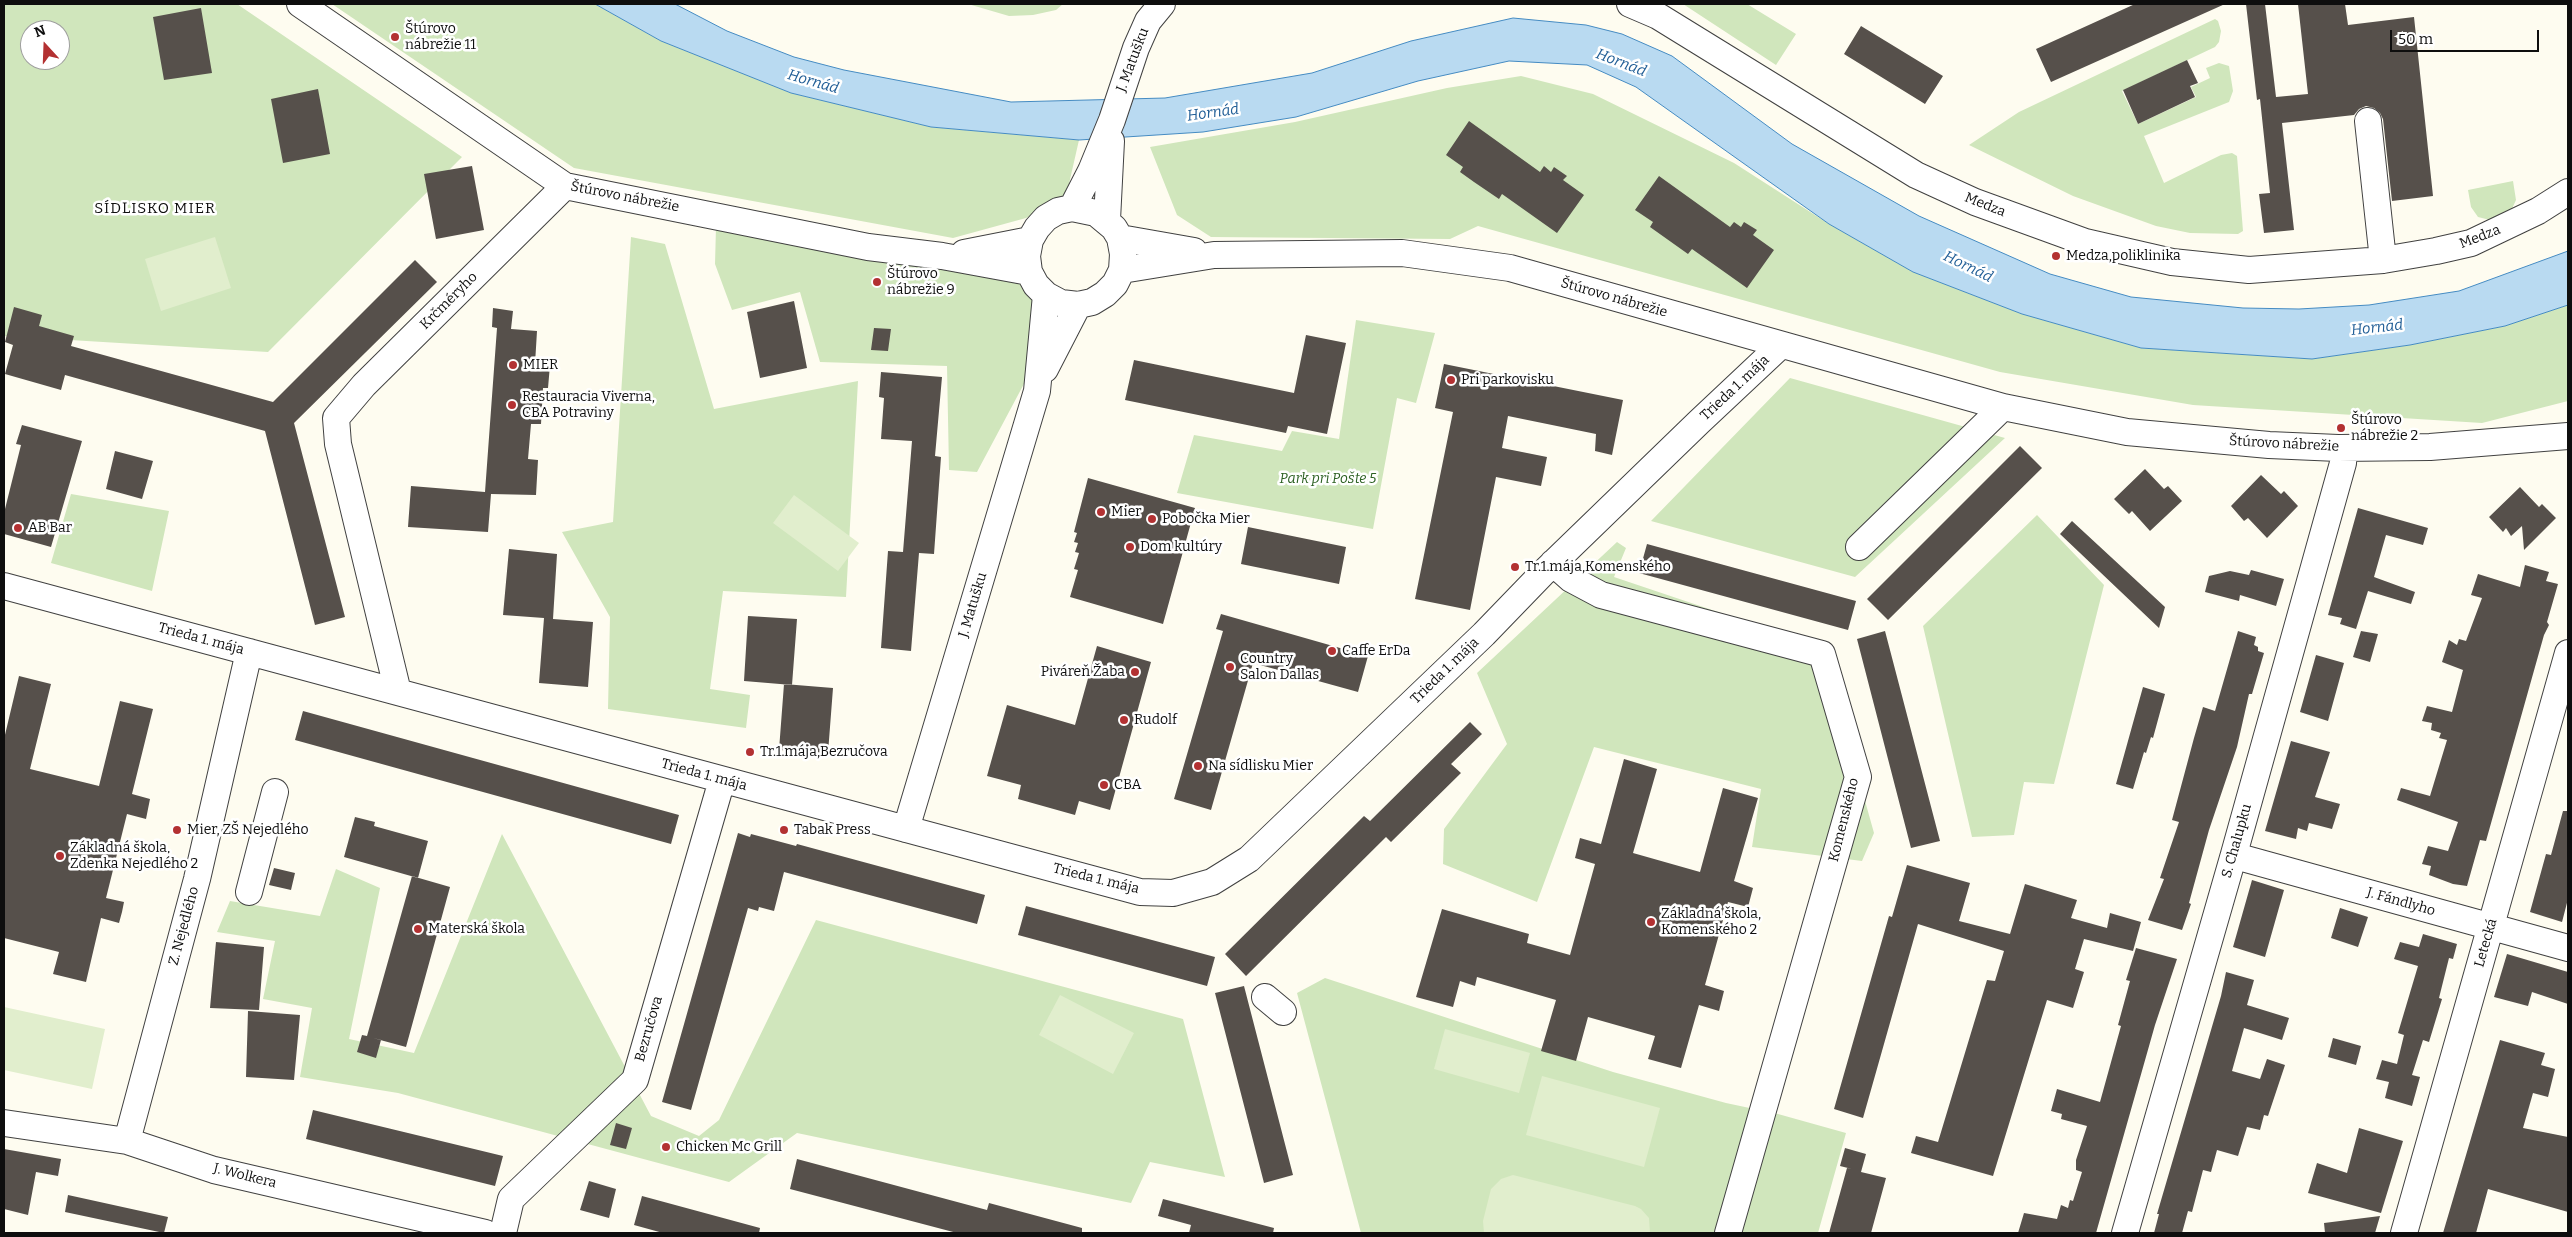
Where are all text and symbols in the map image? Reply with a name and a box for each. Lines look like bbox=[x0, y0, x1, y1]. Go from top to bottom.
north arrow bbox=[20, 20, 70, 70]
scale bar bbox=[2392, 20, 2541, 52]
place label: Štúrovo nábrežie 11 bbox=[405, 21, 476, 54]
text: N bbox=[32, 22, 48, 41]
street label: J. Matušku bbox=[1113, 26, 1153, 94]
text: 50 m bbox=[2398, 30, 2433, 48]
marker: Štúrovo nábrežie 11 bbox=[389, 31, 401, 43]
water label: Hornád bbox=[1593, 45, 1649, 81]
water label: Hornád bbox=[785, 66, 841, 98]
water label: Hornád bbox=[1186, 100, 1240, 126]
street label: Štúrovo nábrežie bbox=[569, 178, 681, 216]
street label: Medza bbox=[1962, 189, 2008, 221]
district label: SÍDLISKO MIER bbox=[93, 200, 217, 218]
street label: Medza bbox=[2457, 222, 2503, 252]
water label: Hornád bbox=[1941, 247, 1995, 287]
place label: Medza,poliklinika bbox=[2066, 248, 2181, 264]
marker: Medza,poliklinika bbox=[2050, 250, 2062, 262]
place label: Štúrovo nábrežie 9 bbox=[887, 266, 955, 298]
street label: Krčméryho bbox=[417, 269, 481, 333]
street label: Štúrovo nábrežie bbox=[1559, 275, 1669, 321]
marker: Štúrovo nábrežie 9 bbox=[871, 276, 883, 288]
water label: Hornád bbox=[2350, 316, 2404, 340]
street label: Trieda 1. mája bbox=[1697, 352, 1773, 424]
place label: MIER bbox=[523, 357, 558, 373]
marker: MIER bbox=[507, 359, 519, 371]
place label: Pri parkovisku bbox=[1461, 372, 1554, 388]
marker: Pri parkovisku bbox=[1445, 374, 1457, 386]
place label: Restauracia Viverna, CBA Potraviny bbox=[522, 389, 655, 422]
marker: Restauracia Viverna, CBA Potraviny bbox=[506, 399, 518, 411]
place label: Štúrovo nábrežie 2 bbox=[2351, 412, 2418, 444]
marker: Štúrovo nábrežie 2 bbox=[2335, 422, 2347, 434]
street label: Štúrovo nábrežie bbox=[2228, 433, 2340, 455]
park label: Park pri Pošte 5 bbox=[1280, 471, 1376, 487]
place label: Mier bbox=[1111, 504, 1141, 520]
marker: Mier bbox=[1095, 506, 1107, 518]
place label: Pobočka Mier bbox=[1162, 511, 1250, 527]
marker: Pobočka Mier bbox=[1146, 513, 1158, 525]
place label: AB Bar bbox=[28, 520, 72, 536]
marker: AB Bar bbox=[12, 522, 24, 534]
place label: Dom kultúry bbox=[1140, 539, 1222, 555]
marker: Dom kultúry bbox=[1124, 541, 1136, 553]
place label: Tr.1.mája,Komenského bbox=[1525, 559, 1671, 575]
marker: Tr.1.mája,Komenského bbox=[1509, 561, 1521, 573]
street label: J. Matušku bbox=[955, 570, 991, 640]
street label: Trieda 1. mája bbox=[156, 619, 246, 659]
street label: Trieda 1. mája bbox=[1407, 634, 1483, 708]
place label: Caffe ErDa bbox=[1342, 643, 1410, 659]
marker: Caffe ErDa bbox=[1326, 645, 1338, 657]
place label: Country Salon Dallas bbox=[1240, 651, 1319, 684]
marker: Country Salon Dallas bbox=[1224, 661, 1236, 673]
place label: Piváreň Žaba bbox=[1041, 664, 1125, 680]
marker: Piváreň Žaba bbox=[1129, 666, 1141, 678]
place label: Rudolf bbox=[1134, 712, 1177, 728]
marker: Rudolf bbox=[1118, 714, 1130, 726]
place label: Tr.1.mája,Bezručova bbox=[760, 744, 888, 760]
marker: Tr.1.mája,Bezručova bbox=[744, 746, 756, 758]
street label: Trieda 1. mája bbox=[659, 755, 749, 795]
place label: Na sídlisku Mier bbox=[1208, 758, 1313, 774]
marker: Na sídlisku Mier bbox=[1192, 760, 1204, 772]
street label: Komenského bbox=[1825, 776, 1863, 864]
place label: CBA bbox=[1114, 777, 1141, 793]
marker: CBA bbox=[1098, 779, 1110, 791]
street label: S. Chalupku bbox=[2218, 802, 2256, 880]
place label: Mier, ZŠ Nejedlého bbox=[187, 822, 309, 838]
place label: Tabak Press bbox=[794, 822, 871, 838]
marker: Mier, ZŠ Nejedlého bbox=[171, 824, 183, 836]
marker: Tabak Press bbox=[778, 824, 790, 836]
place label: Základná škola, Zdenka Nejedlého 2 bbox=[70, 840, 198, 872]
marker: Základná škola, Zdenka Nejedlého 2 bbox=[54, 850, 66, 862]
street label: Trieda 1. mája bbox=[1051, 860, 1141, 898]
street label: J. Fándlyho bbox=[2365, 884, 2437, 920]
street label: Z. Nejedlého bbox=[165, 885, 203, 967]
place label: Základná škola, Komenského 2 bbox=[1661, 906, 1761, 939]
marker: Základná škola, Komenského 2 bbox=[1645, 916, 1657, 928]
street label: Letecká bbox=[2471, 917, 2501, 969]
place label: Materská škola bbox=[428, 921, 525, 937]
marker: Materská škola bbox=[412, 923, 424, 935]
street label: Bezručova bbox=[632, 994, 666, 1064]
place label: Chicken Mc Grill bbox=[676, 1139, 782, 1155]
marker: Chicken Mc Grill bbox=[660, 1141, 672, 1153]
street label: J. Wolkera bbox=[212, 1160, 278, 1192]

